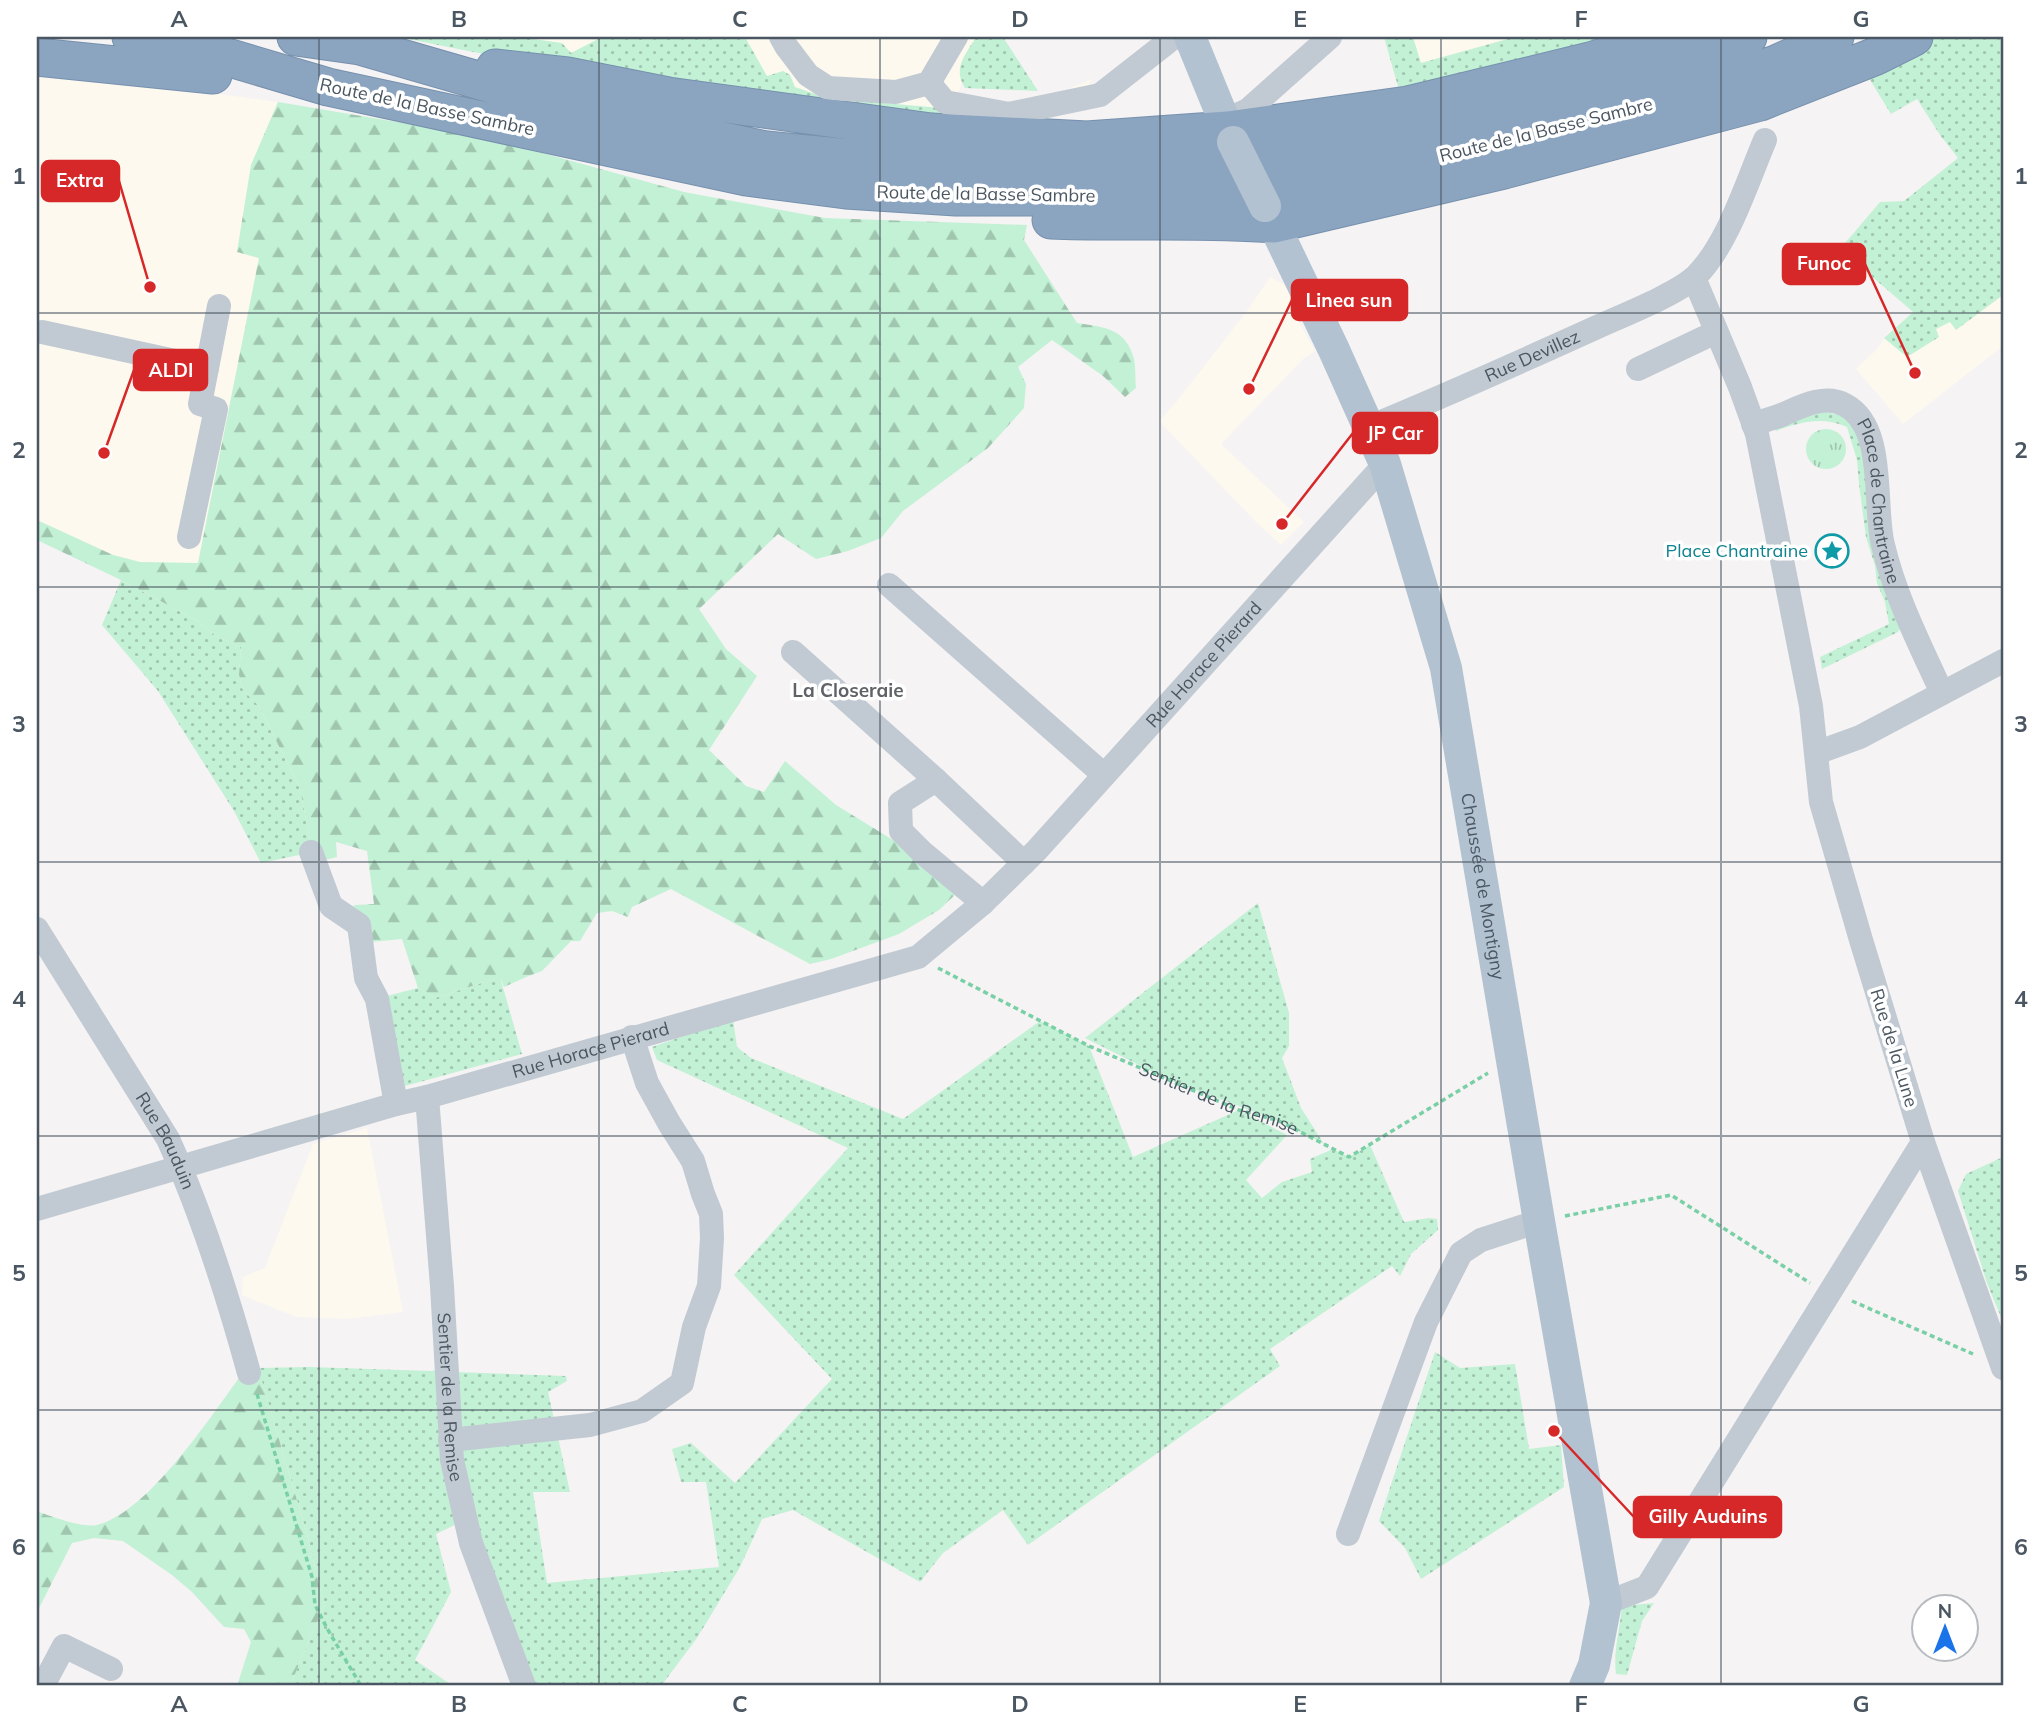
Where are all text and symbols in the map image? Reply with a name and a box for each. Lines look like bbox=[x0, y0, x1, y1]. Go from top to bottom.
text: A bbox=[170, 4, 188, 33]
text: B bbox=[451, 4, 467, 33]
text: C bbox=[732, 4, 748, 33]
text: D bbox=[1011, 4, 1029, 33]
text: E bbox=[1293, 4, 1307, 33]
text: F bbox=[1574, 4, 1588, 33]
text: G bbox=[1852, 4, 1870, 33]
street label: Route de la Basse Sambre bbox=[318, 73, 537, 141]
street label: Route de la Basse Sambre bbox=[1437, 92, 1655, 167]
text: 1 bbox=[12, 161, 26, 190]
callout: Extra bbox=[42, 161, 119, 201]
text: 1 bbox=[2014, 161, 2028, 190]
text: Extra bbox=[56, 168, 104, 192]
street label: Route de la Basse Sambre bbox=[876, 180, 1096, 207]
callout: Funoc bbox=[1783, 244, 1865, 284]
text: Funoc bbox=[1797, 251, 1852, 275]
callout: Linea sun bbox=[1292, 280, 1407, 320]
text: Linea sun bbox=[1306, 288, 1392, 312]
street label: Rue Devillez bbox=[1481, 324, 1583, 387]
callout: ALDI bbox=[134, 350, 207, 390]
text: ALDI bbox=[149, 358, 193, 382]
callout: JP Car bbox=[1353, 413, 1437, 453]
street label: Place de Chantraine bbox=[1852, 414, 1906, 587]
text: JP Car bbox=[1367, 421, 1424, 445]
text: 2 bbox=[12, 435, 26, 464]
text: 2 bbox=[2014, 435, 2028, 464]
place icon: Place Chantraine bbox=[1813, 532, 1851, 570]
place label: Place Chantraine bbox=[1666, 539, 1808, 562]
street label: Rue Horace Pierard bbox=[1141, 596, 1266, 732]
district label: La Closeraie bbox=[792, 678, 904, 702]
text: 3 bbox=[12, 709, 26, 738]
text: 3 bbox=[2014, 709, 2028, 738]
street label: Chaussée de Montigny bbox=[1456, 791, 1510, 982]
text: 4 bbox=[12, 984, 26, 1013]
text: 4 bbox=[2014, 984, 2028, 1013]
street label: Rue de la Lune bbox=[1866, 986, 1923, 1110]
street label: Rue Horace Pierard bbox=[509, 1017, 672, 1083]
street label: Sentier de la Remise bbox=[1136, 1057, 1302, 1140]
street label: Rue Bauduin bbox=[131, 1088, 200, 1193]
text: 5 bbox=[12, 1258, 26, 1287]
text: 5 bbox=[2014, 1258, 2028, 1287]
street label: Sentier de la Remise bbox=[433, 1312, 469, 1484]
callout: Gilly Auduins bbox=[1634, 1497, 1781, 1537]
text: Gilly Auduins bbox=[1648, 1504, 1768, 1528]
text: 6 bbox=[12, 1532, 26, 1561]
text: 6 bbox=[2014, 1532, 2028, 1561]
north arrow bbox=[1910, 1594, 1980, 1664]
text: N bbox=[1938, 1599, 1952, 1623]
text: A bbox=[170, 1689, 188, 1718]
text: B bbox=[451, 1689, 467, 1718]
text: C bbox=[732, 1689, 748, 1718]
text: D bbox=[1011, 1689, 1029, 1718]
text: E bbox=[1293, 1689, 1307, 1718]
text: F bbox=[1574, 1689, 1588, 1718]
text: G bbox=[1852, 1689, 1870, 1718]

